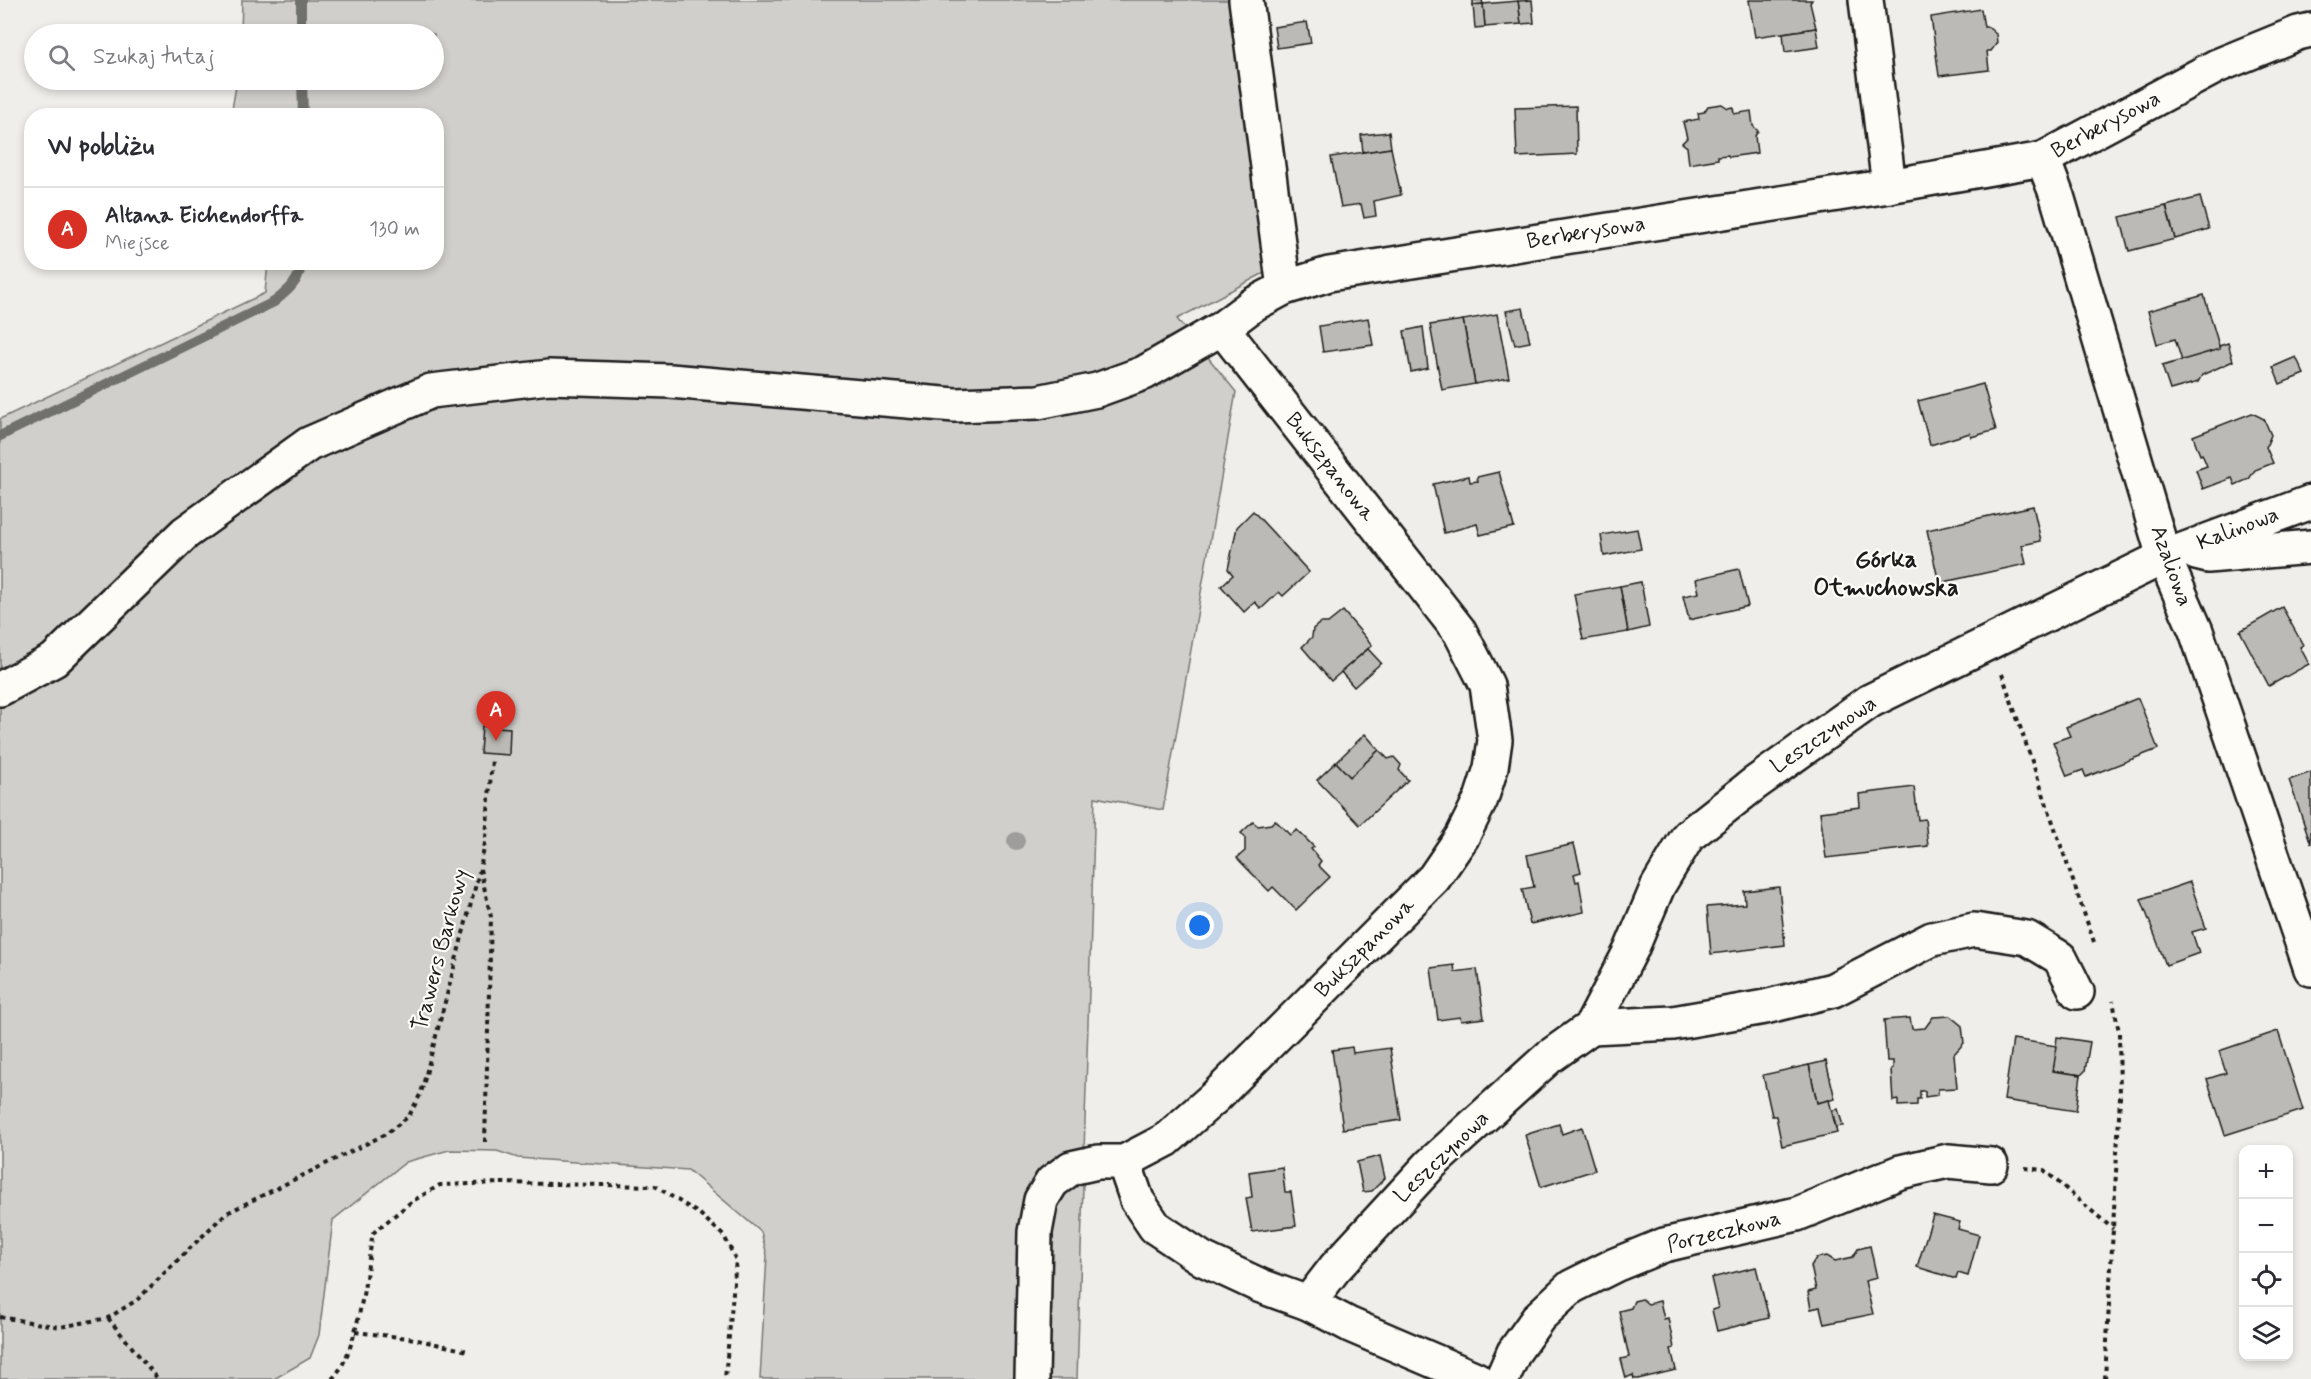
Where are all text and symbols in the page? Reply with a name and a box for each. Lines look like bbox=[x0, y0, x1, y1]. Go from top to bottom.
search box bbox=[24, 24, 444, 90]
icon: search bbox=[45, 41, 78, 74]
text: Szukaj tutaj bbox=[93, 43, 215, 71]
street label: Berberysowa bbox=[2047, 85, 2165, 165]
text: W pobliżu bbox=[48, 130, 154, 164]
text: Altana Eichendorffa bbox=[105, 202, 303, 230]
street label: Berberysowa bbox=[1525, 210, 1647, 256]
text: A bbox=[61, 216, 74, 243]
text: 130 m bbox=[369, 216, 420, 243]
text: Miejsce bbox=[105, 230, 169, 257]
street label: Bukszpanowa bbox=[1279, 407, 1382, 528]
street label: Kalinowa bbox=[2193, 501, 2283, 557]
street label: Azaliowa bbox=[2143, 522, 2199, 610]
district label: Górka Otmuchowska bbox=[1813, 545, 1959, 604]
street label: Leszczynowa bbox=[1766, 689, 1882, 781]
pin: A bbox=[476, 692, 516, 741]
street label: Trawers Barkowy bbox=[406, 866, 476, 1034]
street label: Bukszpanowa bbox=[1309, 891, 1422, 1004]
your location bbox=[1185, 911, 1214, 940]
street label: Leszczynowa bbox=[1388, 1105, 1496, 1209]
map controls bbox=[2239, 1145, 2293, 1361]
button: + bbox=[2239, 1145, 2293, 1199]
button: − bbox=[2239, 1199, 2293, 1253]
street label: Porzeczkowa bbox=[1664, 1204, 1784, 1260]
button: locate bbox=[2239, 1253, 2293, 1307]
button: layers bbox=[2239, 1307, 2293, 1361]

